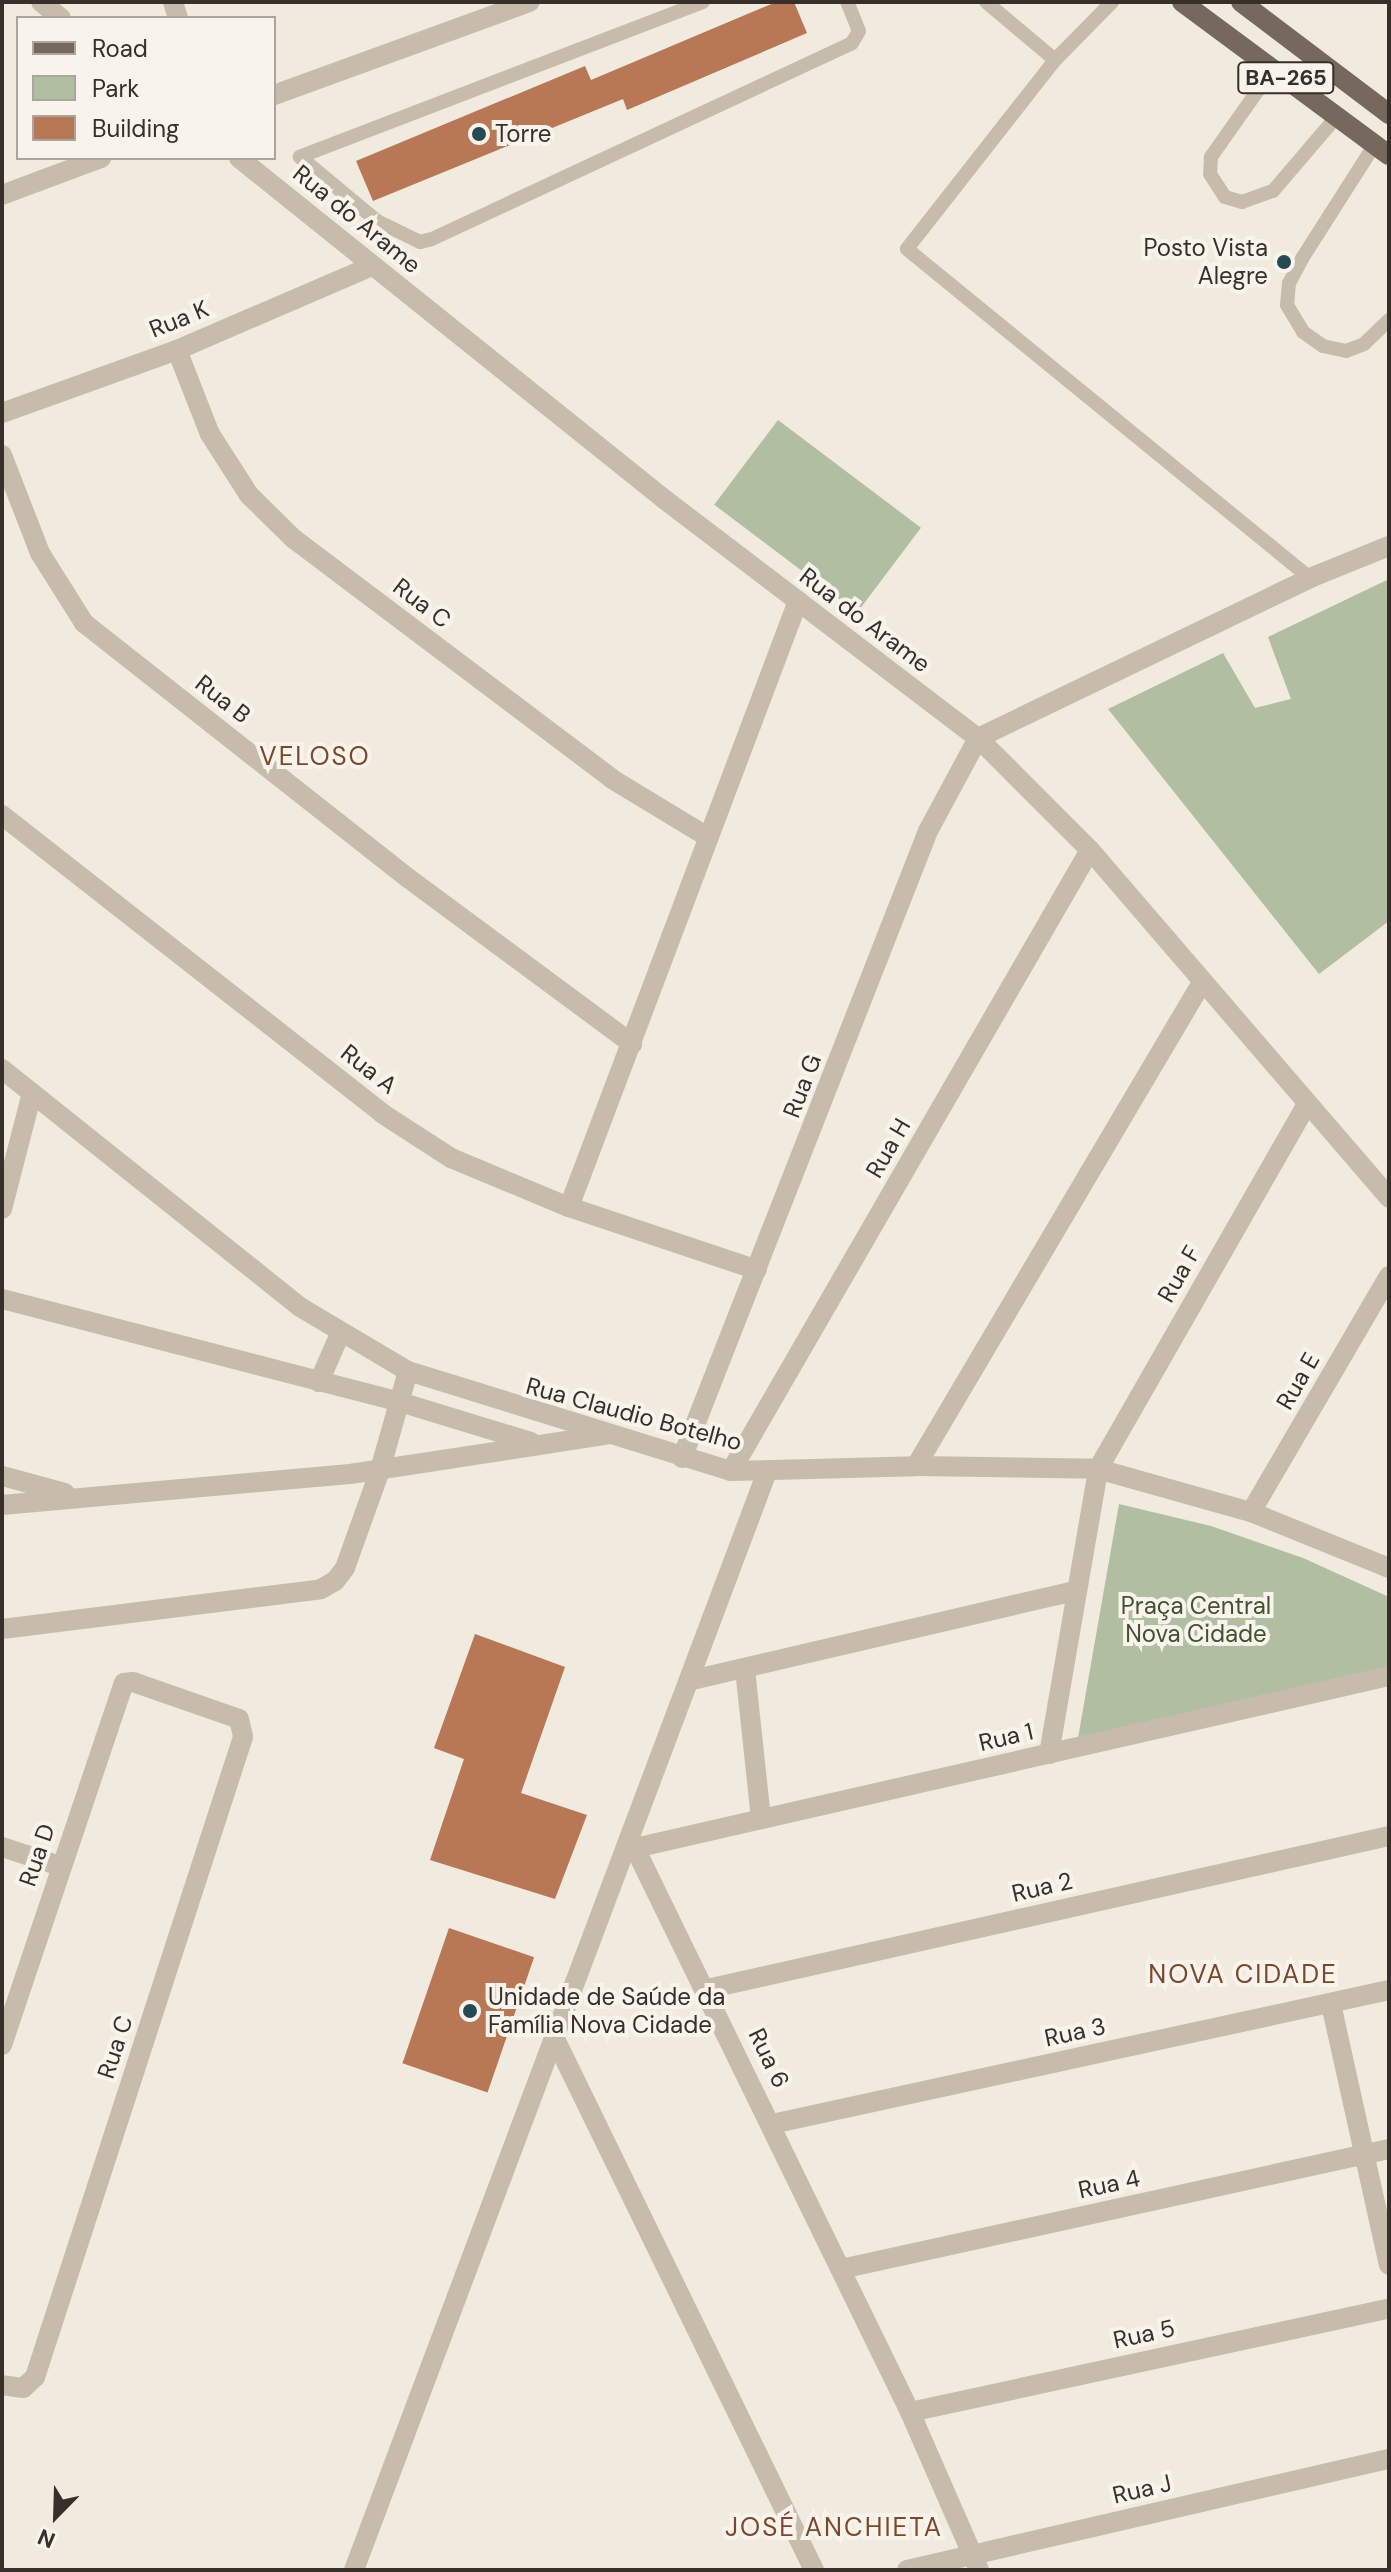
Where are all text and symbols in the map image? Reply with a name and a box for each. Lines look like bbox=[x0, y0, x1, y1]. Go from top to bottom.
legend bbox=[16, 16, 276, 160]
text: Road bbox=[92, 33, 148, 64]
road number: BA-265 bbox=[1236, 60, 1336, 96]
text: Park bbox=[92, 73, 139, 104]
text: Building bbox=[92, 113, 179, 144]
place label: Torre bbox=[495, 120, 551, 148]
marker: Torre bbox=[470, 125, 488, 143]
street label: Rua do Arame bbox=[287, 159, 427, 279]
place label: Posto Vista Alegre bbox=[1144, 234, 1268, 290]
marker: Posto Vista Alegre bbox=[1275, 253, 1293, 271]
street label: Rua K bbox=[145, 294, 213, 344]
street label: Rua do Arame bbox=[794, 562, 936, 678]
street label: Rua C bbox=[388, 572, 456, 634]
street label: Rua B bbox=[190, 669, 256, 729]
district label: VELOSO bbox=[259, 741, 371, 773]
street label: Rua A bbox=[335, 1038, 403, 1100]
street label: Rua G bbox=[777, 1050, 827, 1122]
street label: Rua H bbox=[860, 1113, 916, 1183]
street label: Rua F bbox=[1151, 1241, 1207, 1307]
street label: Rua E bbox=[1270, 1347, 1326, 1415]
street label: Rua Claudio Botelho bbox=[523, 1371, 745, 1457]
park label: Praça Central Nova Cidade bbox=[1121, 1592, 1271, 1648]
street label: Rua 1 bbox=[976, 1717, 1036, 1757]
street label: Rua D bbox=[13, 1820, 61, 1890]
street label: Rua 2 bbox=[1009, 1866, 1075, 1908]
district label: NOVA CIDADE bbox=[1148, 1959, 1338, 1991]
place label: Unidade de Saúde da Família Nova Cidade bbox=[488, 1983, 725, 2039]
marker: Unidade de Saúde da Família Nova Cidade bbox=[459, 2000, 481, 2022]
street label: Rua C bbox=[91, 2012, 139, 2082]
street label: Rua 3 bbox=[1042, 2012, 1108, 2052]
street label: Rua 6 bbox=[742, 2024, 796, 2092]
street label: Rua 4 bbox=[1076, 2163, 1142, 2205]
street label: Rua 5 bbox=[1111, 2313, 1177, 2355]
street label: Rua J bbox=[1110, 2468, 1174, 2510]
north arrow bbox=[16, 2476, 96, 2556]
district label: JOSÉ ANCHIETA bbox=[725, 2512, 943, 2544]
text: N bbox=[33, 2522, 59, 2555]

